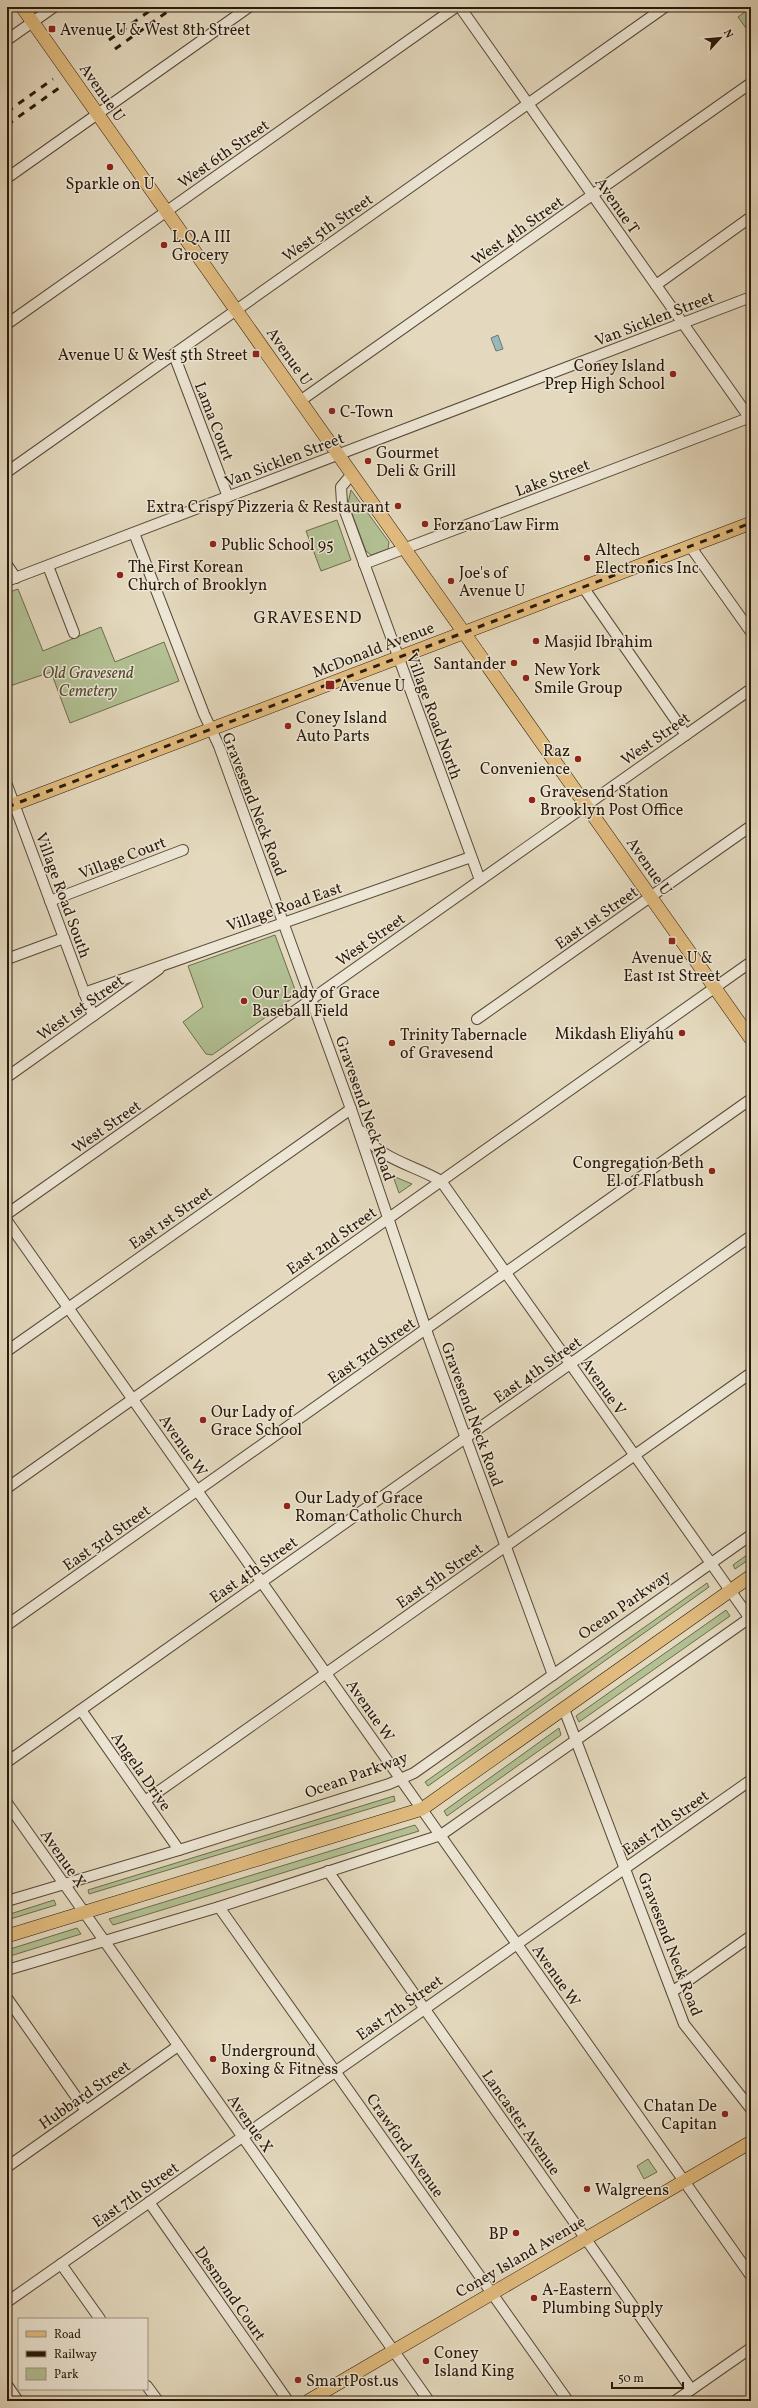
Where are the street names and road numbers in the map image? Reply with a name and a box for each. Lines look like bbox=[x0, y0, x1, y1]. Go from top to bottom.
street label: Avenue U bbox=[73, 60, 130, 127]
street label: West 6th Street bbox=[174, 115, 274, 194]
street label: Avenue T bbox=[589, 173, 644, 239]
street label: West 5th Street bbox=[278, 189, 378, 268]
street label: West 4th Street bbox=[468, 191, 569, 272]
street label: Van Sicklen Street bbox=[592, 287, 718, 353]
street label: Avenue U bbox=[260, 324, 317, 391]
street label: Lama Court bbox=[188, 379, 238, 465]
street label: Van Sicklen Street bbox=[222, 428, 348, 494]
street label: Lake Street bbox=[512, 454, 593, 503]
street label: McDonald Avenue bbox=[310, 618, 438, 684]
street label: Village Road North bbox=[400, 650, 466, 783]
street label: West Street bbox=[617, 707, 696, 772]
street label: Gravesend Neck Road bbox=[216, 730, 291, 880]
street label: Village Road South bbox=[29, 830, 95, 962]
street label: Village Court bbox=[76, 832, 170, 886]
street label: Avenue U bbox=[620, 834, 677, 901]
street label: Village Road East bbox=[224, 878, 346, 938]
street label: East 1st Street bbox=[551, 882, 644, 955]
street label: West Street bbox=[332, 908, 411, 973]
street label: West 1st Street bbox=[33, 970, 129, 1047]
street label: Gravesend Neck Road bbox=[329, 1033, 399, 1184]
street label: West Street bbox=[68, 1095, 147, 1160]
street label: East 1st Street bbox=[125, 1182, 218, 1255]
street label: East 2nd Street bbox=[283, 1202, 382, 1281]
street label: East 3rd Street bbox=[324, 1313, 421, 1390]
street label: East 4th Street bbox=[490, 1332, 587, 1409]
street label: Gravesend Neck Road bbox=[435, 1339, 507, 1490]
street label: Avenue V bbox=[574, 1354, 630, 1421]
street label: Avenue W bbox=[153, 1411, 212, 1482]
street label: East 3rd Street bbox=[59, 1500, 156, 1577]
street label: East 4th Street bbox=[206, 1532, 303, 1609]
street label: East 5th Street bbox=[392, 1538, 488, 1615]
street label: Ocean Parkway bbox=[574, 1565, 676, 1646]
street label: Avenue W bbox=[340, 1676, 399, 1747]
street label: Angela Drive bbox=[105, 1728, 176, 1816]
street label: Ocean Parkway bbox=[302, 1747, 412, 1805]
street label: East 7th Street bbox=[618, 1785, 714, 1862]
street label: Avenue X bbox=[34, 1826, 91, 1893]
street label: Gravesend Neck Road bbox=[632, 1870, 707, 2020]
street label: Avenue W bbox=[526, 1941, 585, 2012]
street label: East 7th Street bbox=[352, 1970, 448, 2047]
street label: Hubbard Street bbox=[35, 2056, 136, 2135]
street label: Lancaster Avenue bbox=[476, 2066, 565, 2180]
street label: Crawford Avenue bbox=[360, 2090, 448, 2203]
street label: Avenue X bbox=[221, 2091, 278, 2158]
street label: East 7th Street bbox=[88, 2157, 184, 2234]
street label: Coney Island Avenue bbox=[452, 2212, 590, 2304]
street label: Desmond Court bbox=[189, 2242, 270, 2346]

